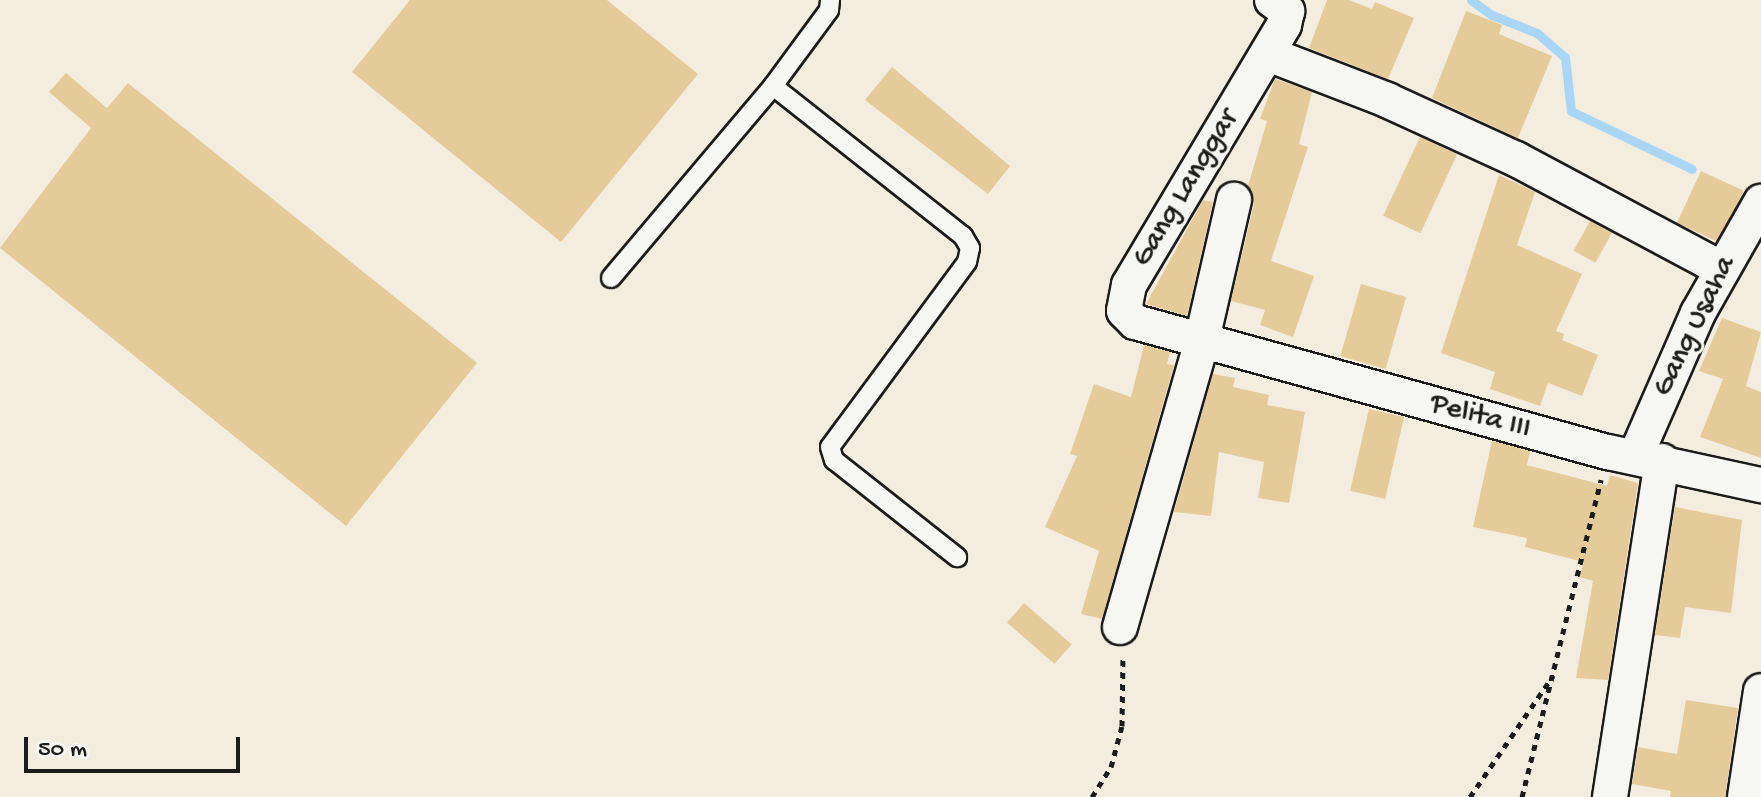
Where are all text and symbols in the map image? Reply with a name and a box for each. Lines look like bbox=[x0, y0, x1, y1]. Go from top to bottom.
street label: Gang Langgar bbox=[1126, 104, 1248, 274]
street label: Gang Usaha bbox=[1647, 251, 1745, 403]
street label: Pelita III bbox=[1426, 387, 1534, 449]
scale bar bbox=[28, 721, 244, 771]
text: 50 m bbox=[38, 736, 87, 765]

